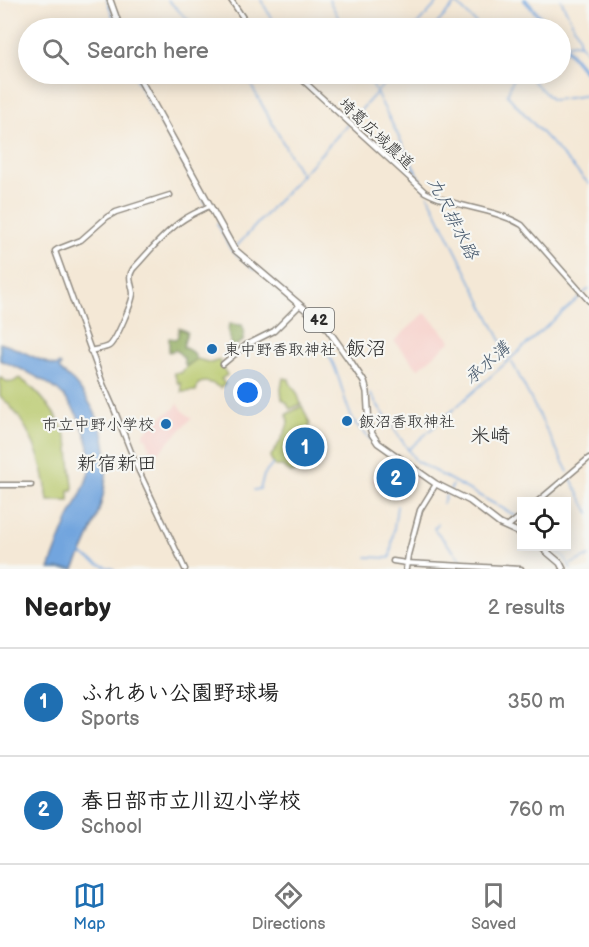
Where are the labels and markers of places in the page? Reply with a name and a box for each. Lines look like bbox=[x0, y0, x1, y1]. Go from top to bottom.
place label: 東中野香取神社 bbox=[224, 341, 336, 360]
marker: 東中野香取神社 bbox=[205, 342, 219, 356]
place label: 飯沼香取神社 bbox=[359, 413, 455, 432]
marker: 飯沼香取神社 bbox=[340, 414, 354, 428]
place label: 市立中野小学校 bbox=[42, 416, 154, 435]
marker: 市立中野小学校 bbox=[159, 417, 173, 431]
pin: 1 bbox=[286, 424, 324, 470]
pin: 2 bbox=[376, 456, 416, 500]

